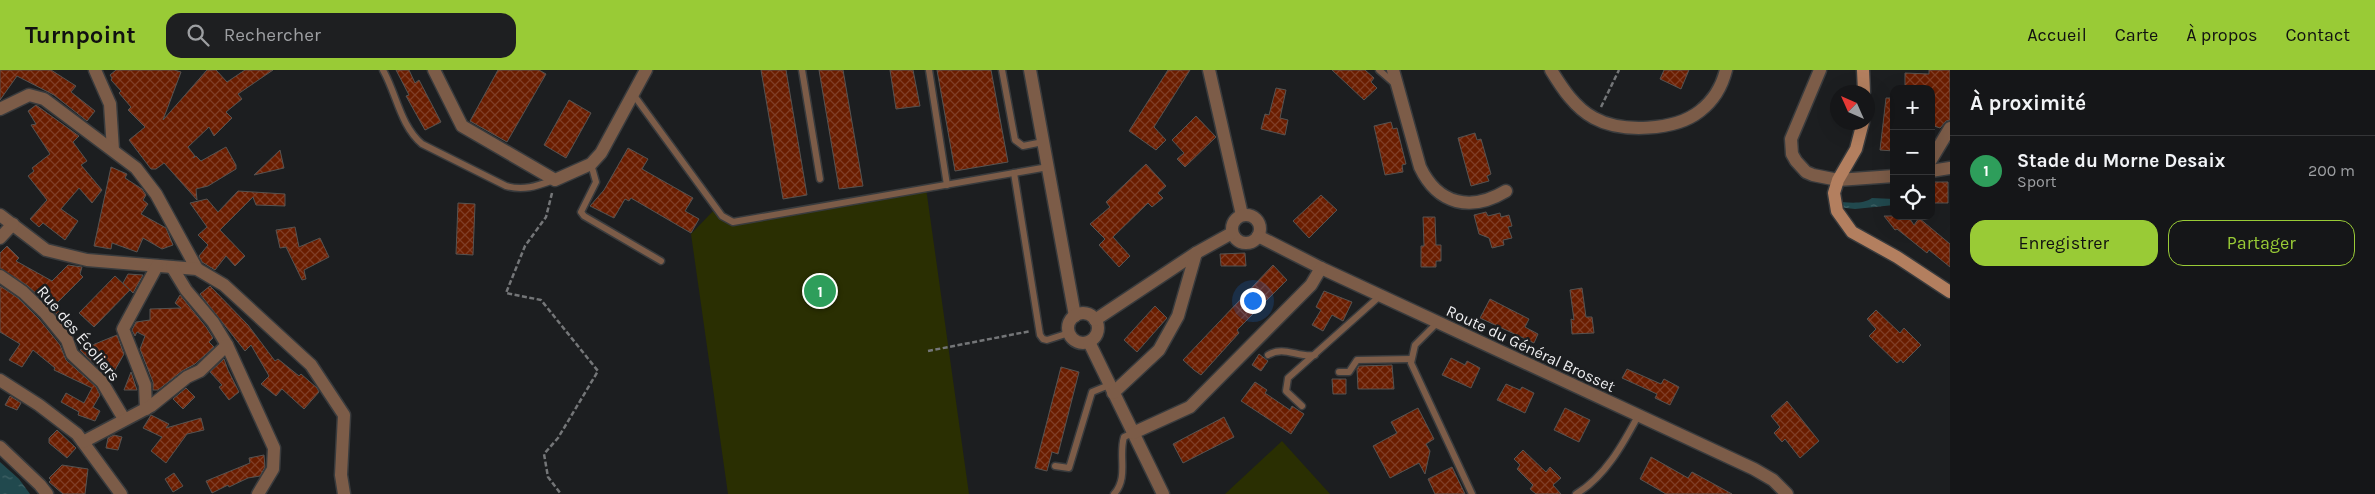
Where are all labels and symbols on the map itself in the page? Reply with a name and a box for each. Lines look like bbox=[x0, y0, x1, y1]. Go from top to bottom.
north arrow bbox=[1830, 85, 1875, 130]
pin: 1 bbox=[804, 272, 836, 310]
street label: Rue des Écoliers bbox=[33, 282, 124, 385]
your location bbox=[1240, 288, 1266, 314]
street label: Route du Général Brosset bbox=[1443, 301, 1618, 396]

